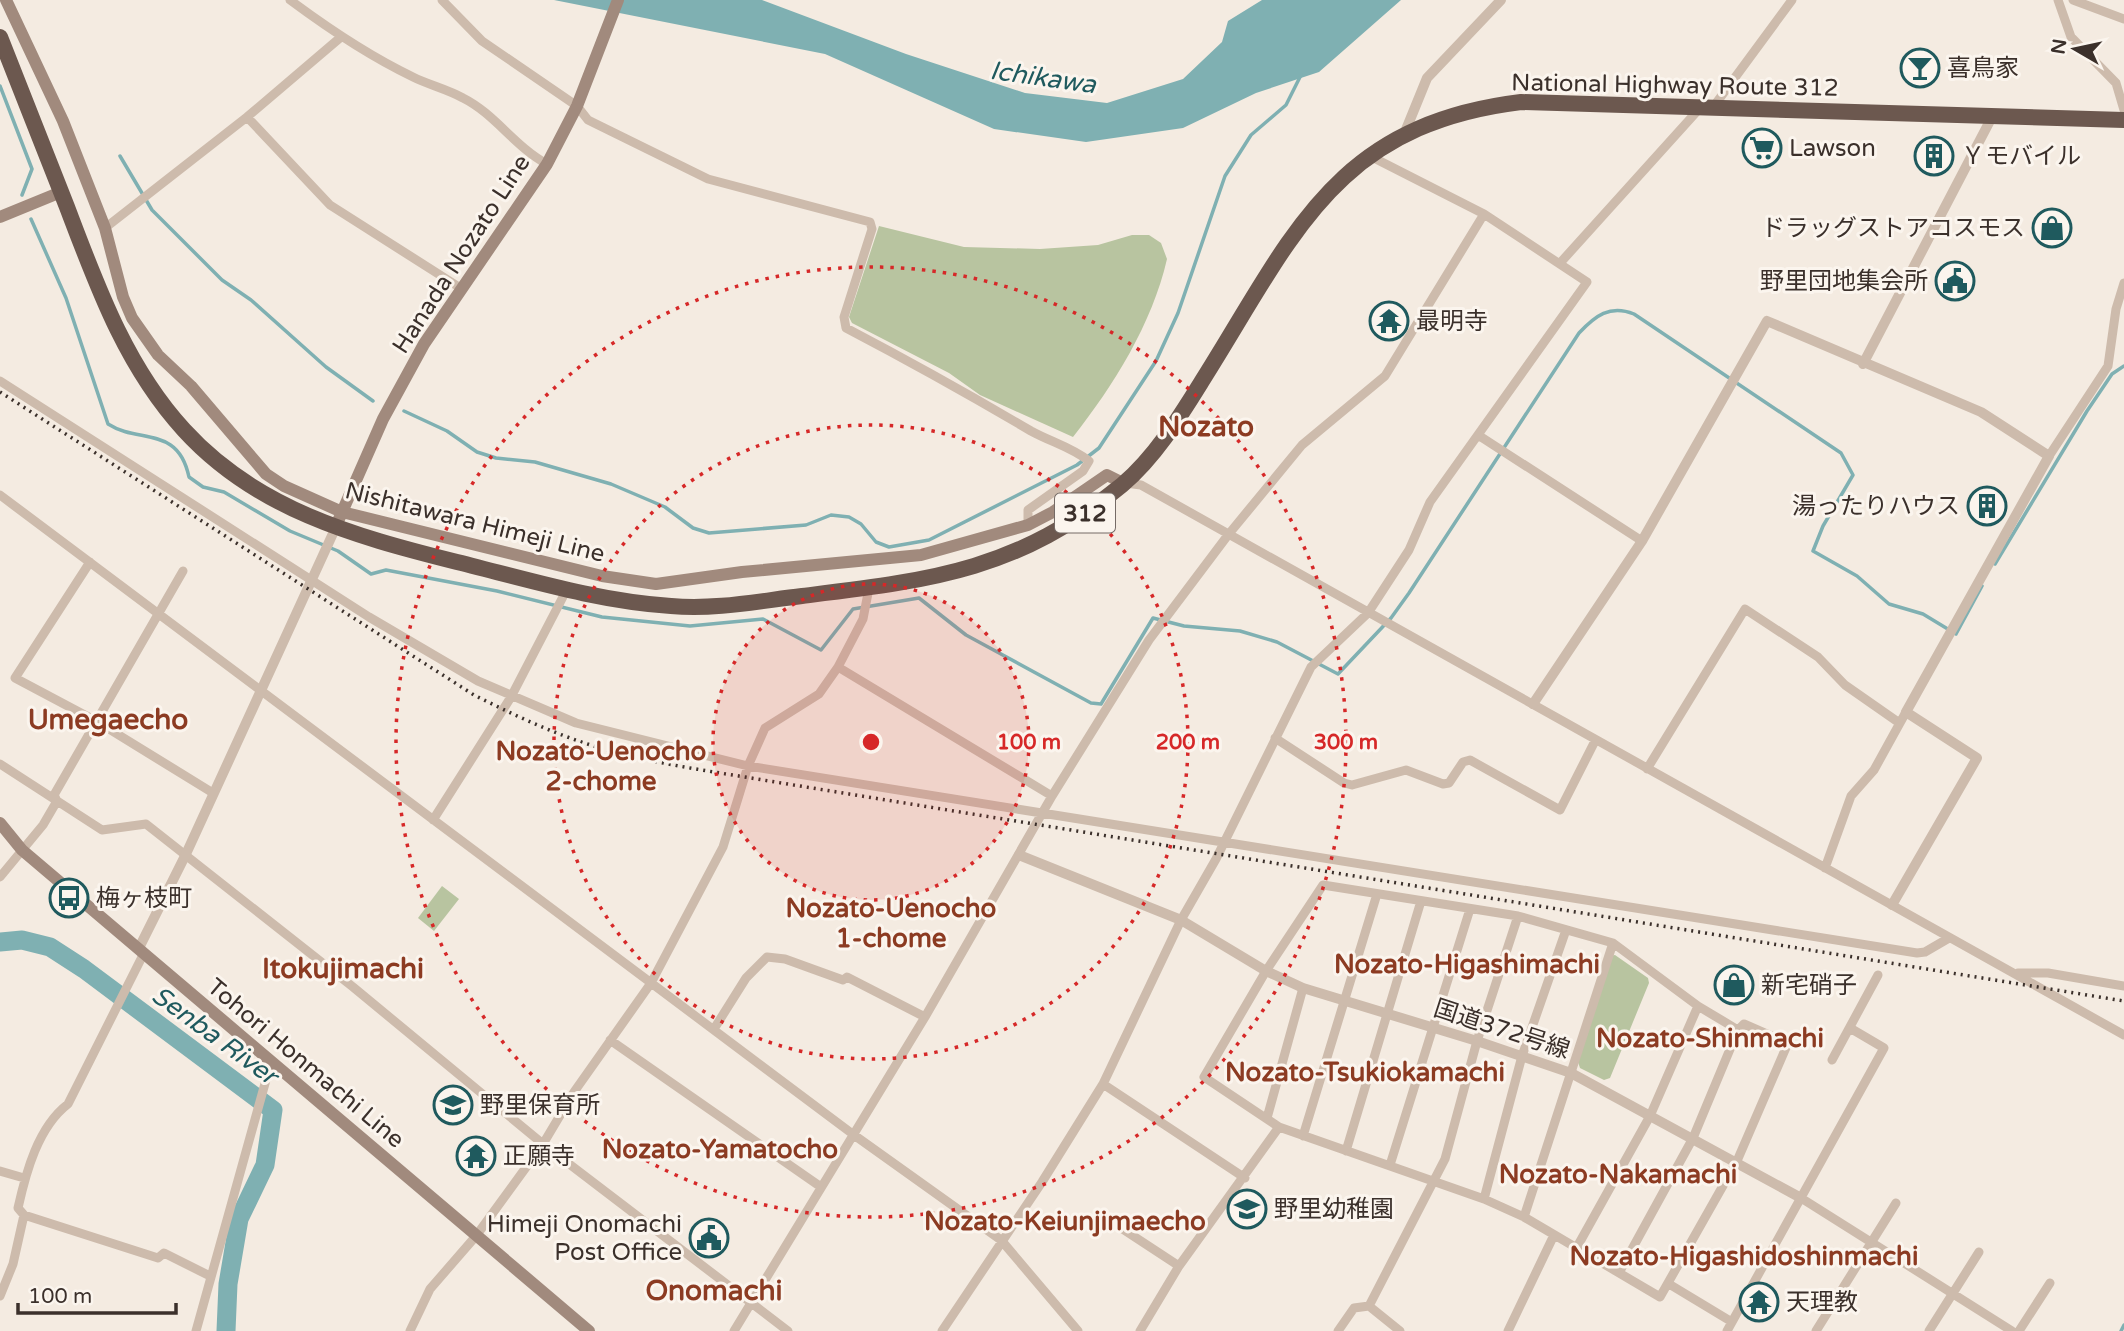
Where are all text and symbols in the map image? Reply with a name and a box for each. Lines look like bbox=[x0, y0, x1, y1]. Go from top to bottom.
north arrow bbox=[2040, 14, 2110, 84]
text: N bbox=[2047, 37, 2071, 56]
bar icon: 喜鳥家 bbox=[1899, 47, 1941, 89]
place label: 喜鳥家 bbox=[1947, 54, 2019, 83]
water label: Ichikawa bbox=[988, 55, 1099, 100]
street label: National Highway Route 312 bbox=[1511, 68, 1839, 103]
supermarket icon: Lawson bbox=[1741, 127, 1783, 169]
place label: Lawson bbox=[1789, 134, 1876, 163]
building icon: Ｙモバイル bbox=[1913, 135, 1955, 177]
place label: Ｙモバイル bbox=[1961, 142, 2081, 171]
street label: Hanada Nozato Line bbox=[386, 149, 537, 359]
shop icon: ドラッグストアコスモス bbox=[2031, 207, 2073, 249]
place label: ドラッグストアコスモス bbox=[1761, 214, 2025, 243]
public building icon: 野里団地集会所 bbox=[1934, 260, 1976, 302]
place label: 野里団地集会所 bbox=[1760, 267, 1928, 296]
temple icon: 最明寺 bbox=[1368, 300, 1410, 342]
place label: 最明寺 bbox=[1416, 307, 1488, 336]
district label: Nozato bbox=[1158, 410, 1254, 444]
street label: Nishitawara Himeji Line bbox=[342, 476, 608, 569]
building icon: 湯ったりハウス bbox=[1966, 485, 2008, 527]
place label: 湯ったりハウス bbox=[1792, 492, 1960, 521]
road number: 312 bbox=[1055, 494, 1115, 533]
district label: Umegaecho bbox=[28, 703, 188, 737]
centre of rings bbox=[859, 730, 883, 754]
text: 100 m bbox=[997, 730, 1061, 755]
text: 200 m bbox=[1156, 730, 1220, 755]
text: 300 m bbox=[1314, 730, 1378, 755]
district label: Nozato-Uenocho 2-chome bbox=[496, 736, 707, 797]
bus stop icon: 梅ヶ枝町 bbox=[48, 877, 90, 919]
place label: 梅ヶ枝町 bbox=[96, 884, 192, 913]
district label: Nozato-Uenocho 1-chome bbox=[786, 893, 997, 954]
district label: Nozato-Higashimachi bbox=[1334, 949, 1600, 980]
district label: Itokujimachi bbox=[262, 952, 424, 986]
shop icon: 新宅硝子 bbox=[1713, 964, 1755, 1006]
place label: 新宅硝子 bbox=[1761, 971, 1857, 1000]
street label: Tohori Honmachi Line bbox=[201, 972, 410, 1154]
water label: Senba River bbox=[146, 979, 286, 1093]
street label: 国道372号線 bbox=[1430, 994, 1573, 1065]
district label: Nozato-Shinmachi bbox=[1596, 1023, 1824, 1054]
district label: Nozato-Tsukiokamachi bbox=[1225, 1057, 1505, 1088]
school or university icon: 野里保育所 bbox=[432, 1084, 474, 1126]
place label: 野里保育所 bbox=[480, 1091, 600, 1120]
district label: Nozato-Yamatocho bbox=[602, 1134, 838, 1165]
temple icon: 正願寺 bbox=[455, 1135, 497, 1177]
place label: 正願寺 bbox=[503, 1142, 575, 1171]
district label: Nozato-Nakamachi bbox=[1499, 1159, 1737, 1190]
school or university icon: 野里幼稚園 bbox=[1226, 1188, 1268, 1230]
place label: 野里幼稚園 bbox=[1274, 1195, 1394, 1224]
district label: Nozato-Keiunjimaecho bbox=[924, 1206, 1206, 1237]
place label: Himeji Onomachi Post Office bbox=[487, 1210, 682, 1267]
public building icon: Himeji Onomachi Post Office bbox=[688, 1217, 730, 1259]
district label: Nozato-Higashidoshinmachi bbox=[1570, 1241, 1918, 1272]
scale bar bbox=[18, 1272, 175, 1316]
district label: Onomachi bbox=[646, 1274, 782, 1308]
temple icon: 天理教 bbox=[1738, 1281, 1780, 1323]
text: 100 m bbox=[28, 1284, 92, 1309]
place label: 天理教 bbox=[1786, 1288, 1858, 1317]

